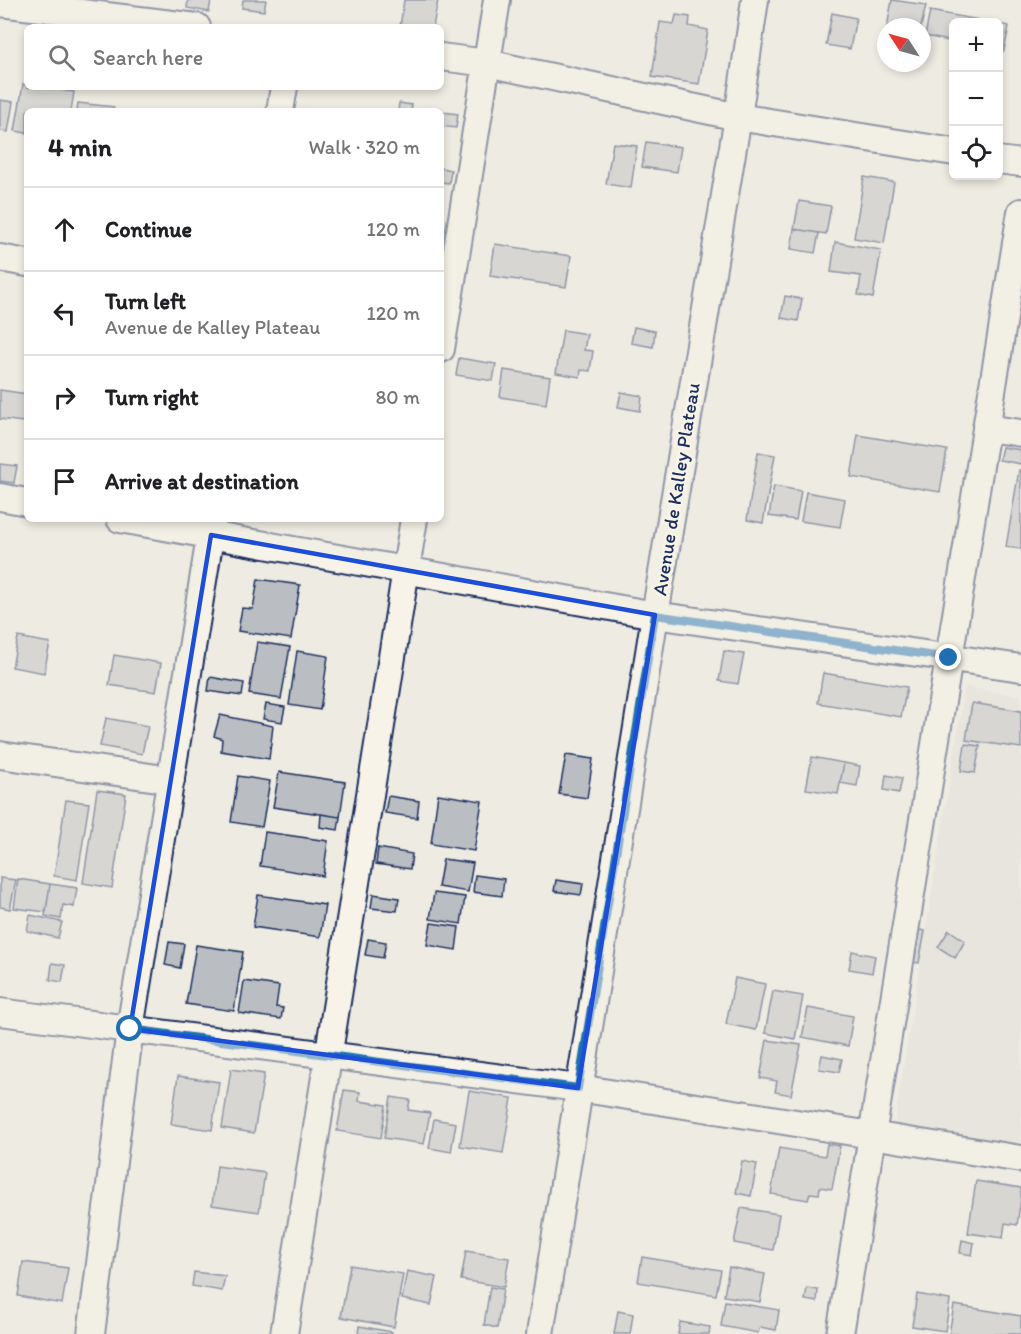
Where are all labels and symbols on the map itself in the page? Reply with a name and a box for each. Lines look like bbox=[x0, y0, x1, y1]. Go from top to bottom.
north arrow bbox=[877, 18, 931, 72]
street label: Avenue de Kalley Plateau bbox=[647, 381, 705, 597]
route end bbox=[935, 644, 961, 670]
route start bbox=[116, 1015, 142, 1041]

